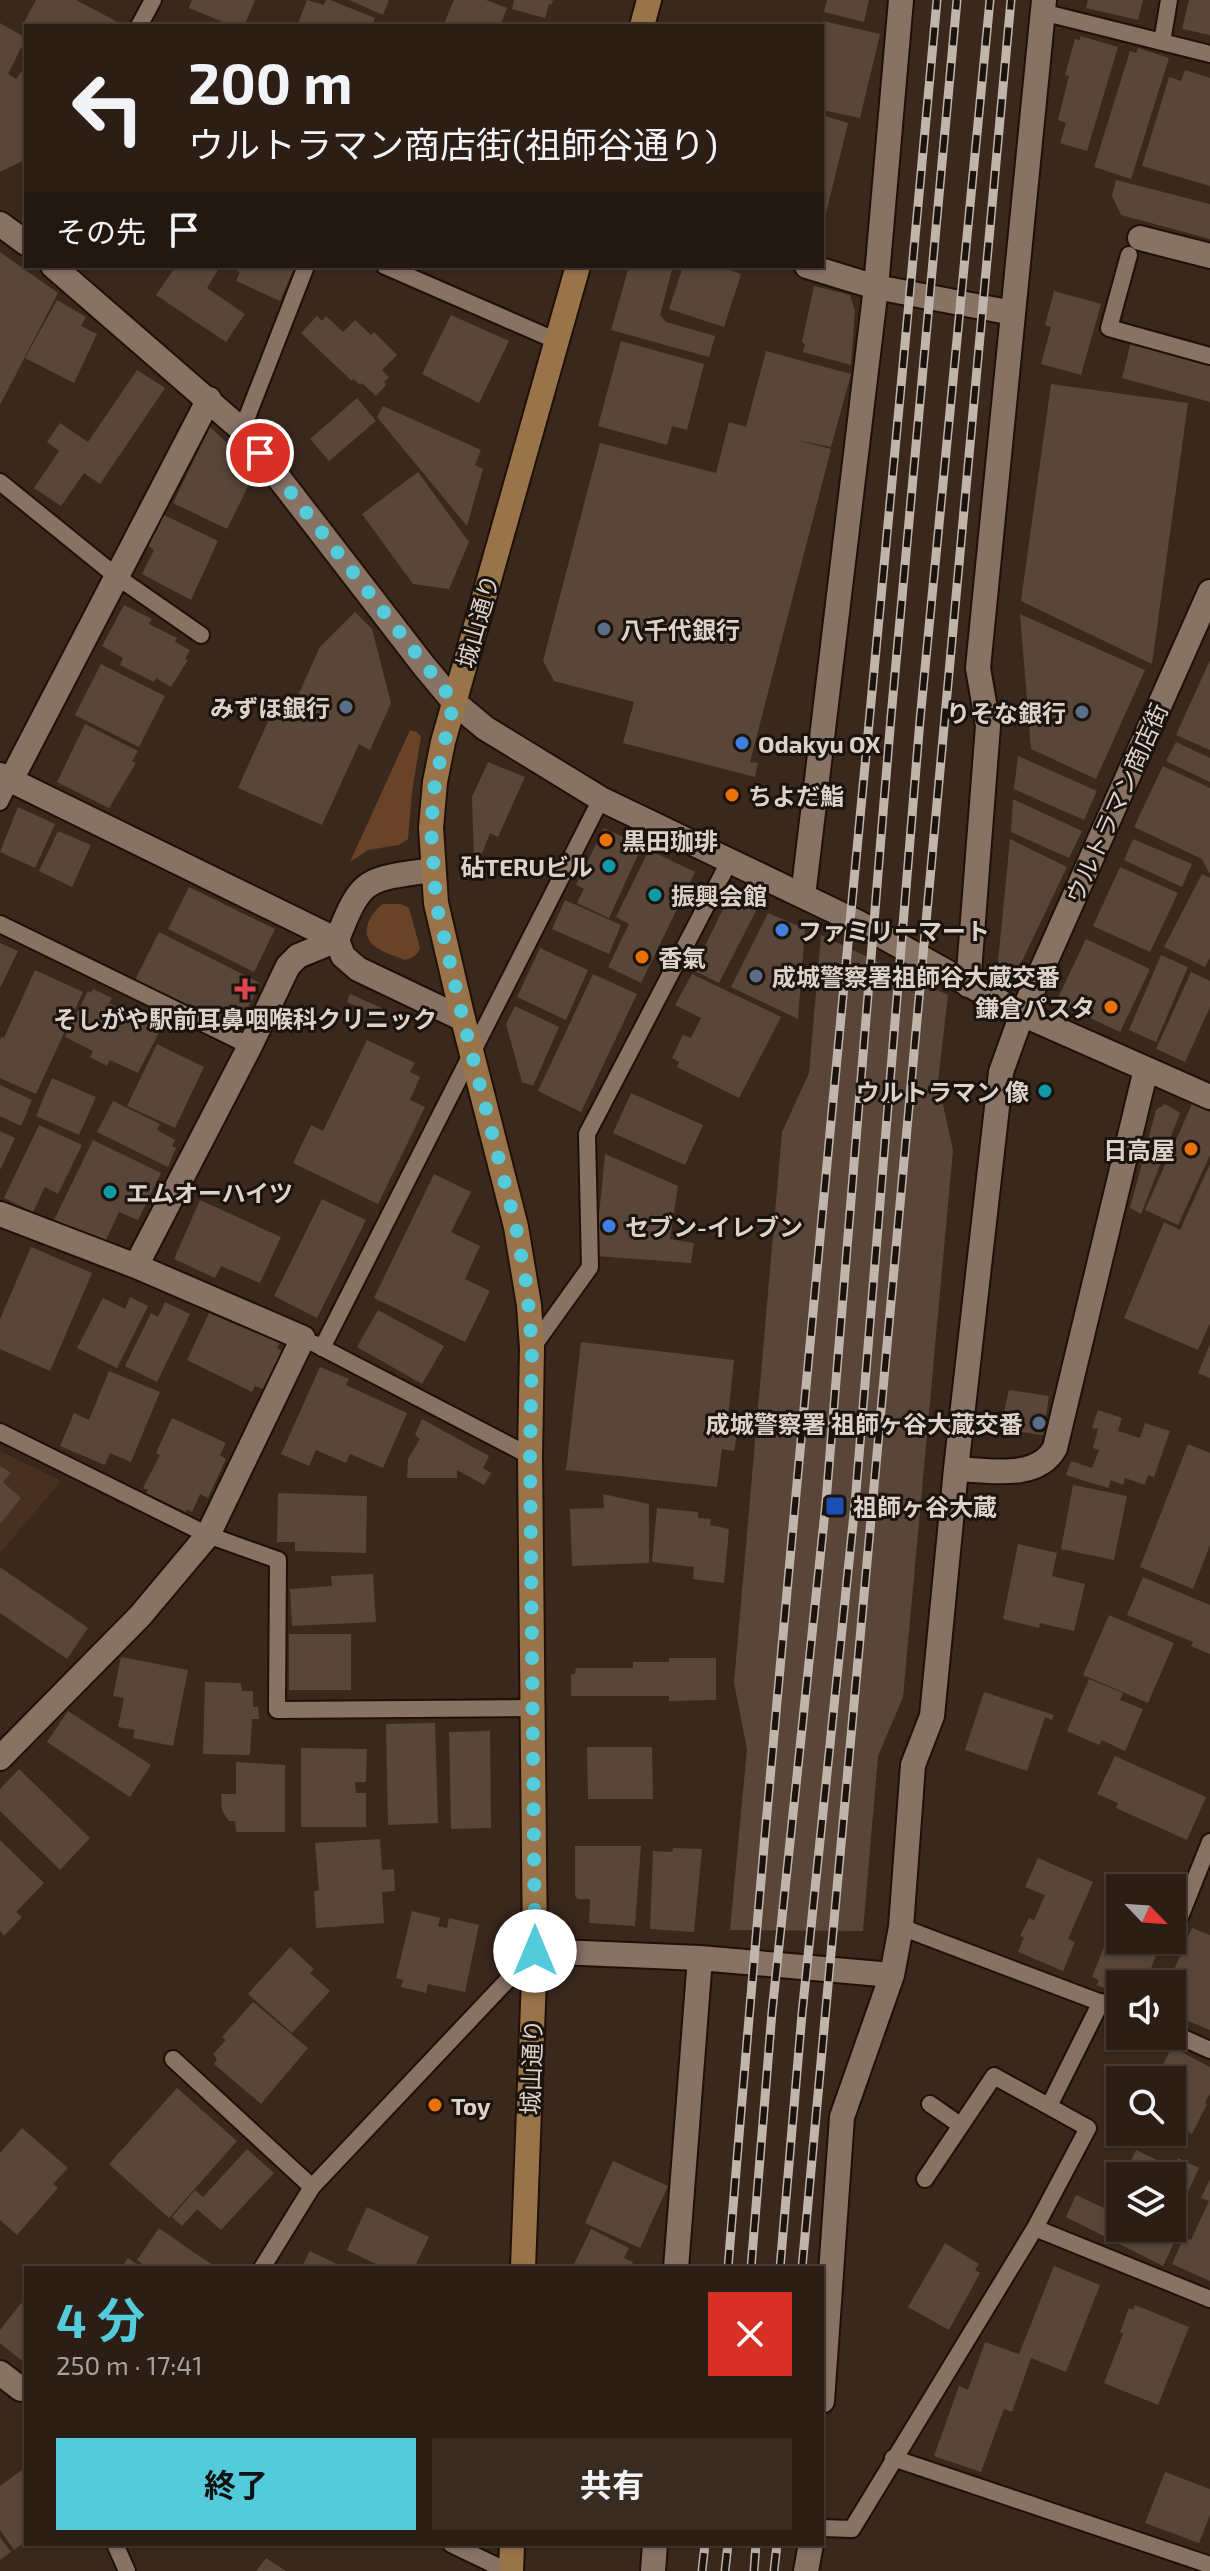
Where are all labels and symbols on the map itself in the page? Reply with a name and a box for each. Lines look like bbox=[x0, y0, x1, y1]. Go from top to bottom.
pin bbox=[226, 419, 294, 487]
street label: 城山通り bbox=[450, 571, 504, 671]
place label: 八千代銀行 bbox=[620, 615, 740, 644]
marker: 八千代銀行 bbox=[595, 620, 613, 638]
place label: みずほ銀行 bbox=[210, 693, 330, 722]
marker: みずほ銀行 bbox=[337, 698, 355, 716]
place label: りそな銀行 bbox=[946, 698, 1066, 727]
street label: ウルトラマン商店街 bbox=[1059, 698, 1173, 908]
marker: りそな銀行 bbox=[1073, 703, 1091, 721]
place label: Odakyu OX bbox=[758, 729, 881, 758]
marker: Odakyu OX bbox=[733, 734, 751, 752]
place label: ちよだ鮨 bbox=[748, 781, 844, 810]
marker: ちよだ鮨 bbox=[723, 786, 741, 804]
place label: 黒田珈琲 bbox=[622, 826, 718, 855]
marker: 黒田珈琲 bbox=[597, 831, 615, 849]
place label: 砧TERUビル bbox=[461, 852, 593, 881]
marker: 砧TERUビル bbox=[600, 857, 618, 875]
place label: 振興会館 bbox=[671, 881, 767, 910]
marker: 振興会館 bbox=[646, 886, 664, 904]
place label: ファミリーマート bbox=[798, 916, 990, 945]
marker: ファミリーマート bbox=[773, 921, 791, 939]
place label: 香氣 bbox=[658, 943, 706, 972]
marker: 香氣 bbox=[633, 948, 651, 966]
place label: 成城警察署祖師谷大蔵交番 bbox=[772, 962, 1060, 991]
marker: 成城警察署祖師谷大蔵交番 bbox=[747, 967, 765, 985]
marker: そしがや駅前耳鼻咽喉科クリニック bbox=[234, 978, 256, 1000]
place label: 鎌倉パスタ bbox=[975, 993, 1095, 1022]
marker: 鎌倉パスタ bbox=[1102, 998, 1120, 1016]
place label: そしがや駅前耳鼻咽喉科クリニック bbox=[53, 1004, 437, 1033]
place label: ウルトラマン 像 bbox=[856, 1077, 1029, 1106]
marker: ウルトラマン 像 bbox=[1036, 1082, 1054, 1100]
place label: 日高屋 bbox=[1103, 1135, 1175, 1164]
marker: 日高屋 bbox=[1182, 1140, 1200, 1158]
place label: エムオーハイツ bbox=[126, 1178, 293, 1207]
marker: エムオーハイツ bbox=[101, 1183, 119, 1201]
place label: セブン-イレブン bbox=[625, 1212, 803, 1241]
marker: セブン-イレブン bbox=[600, 1217, 618, 1235]
place label: 成城警察署 祖師ヶ谷大蔵交番 bbox=[706, 1409, 1023, 1438]
marker: 成城警察署 祖師ヶ谷大蔵交番 bbox=[1030, 1414, 1048, 1432]
place label: 祖師ヶ谷大蔵 bbox=[853, 1492, 997, 1521]
marker: 祖師ヶ谷大蔵 bbox=[824, 1495, 846, 1517]
north arrow bbox=[1106, 1874, 1186, 1954]
position arrow bbox=[493, 1909, 577, 1993]
street label: 城山通り bbox=[515, 2019, 547, 2115]
place label: Toy bbox=[451, 2091, 491, 2120]
marker: Toy bbox=[426, 2096, 444, 2114]

